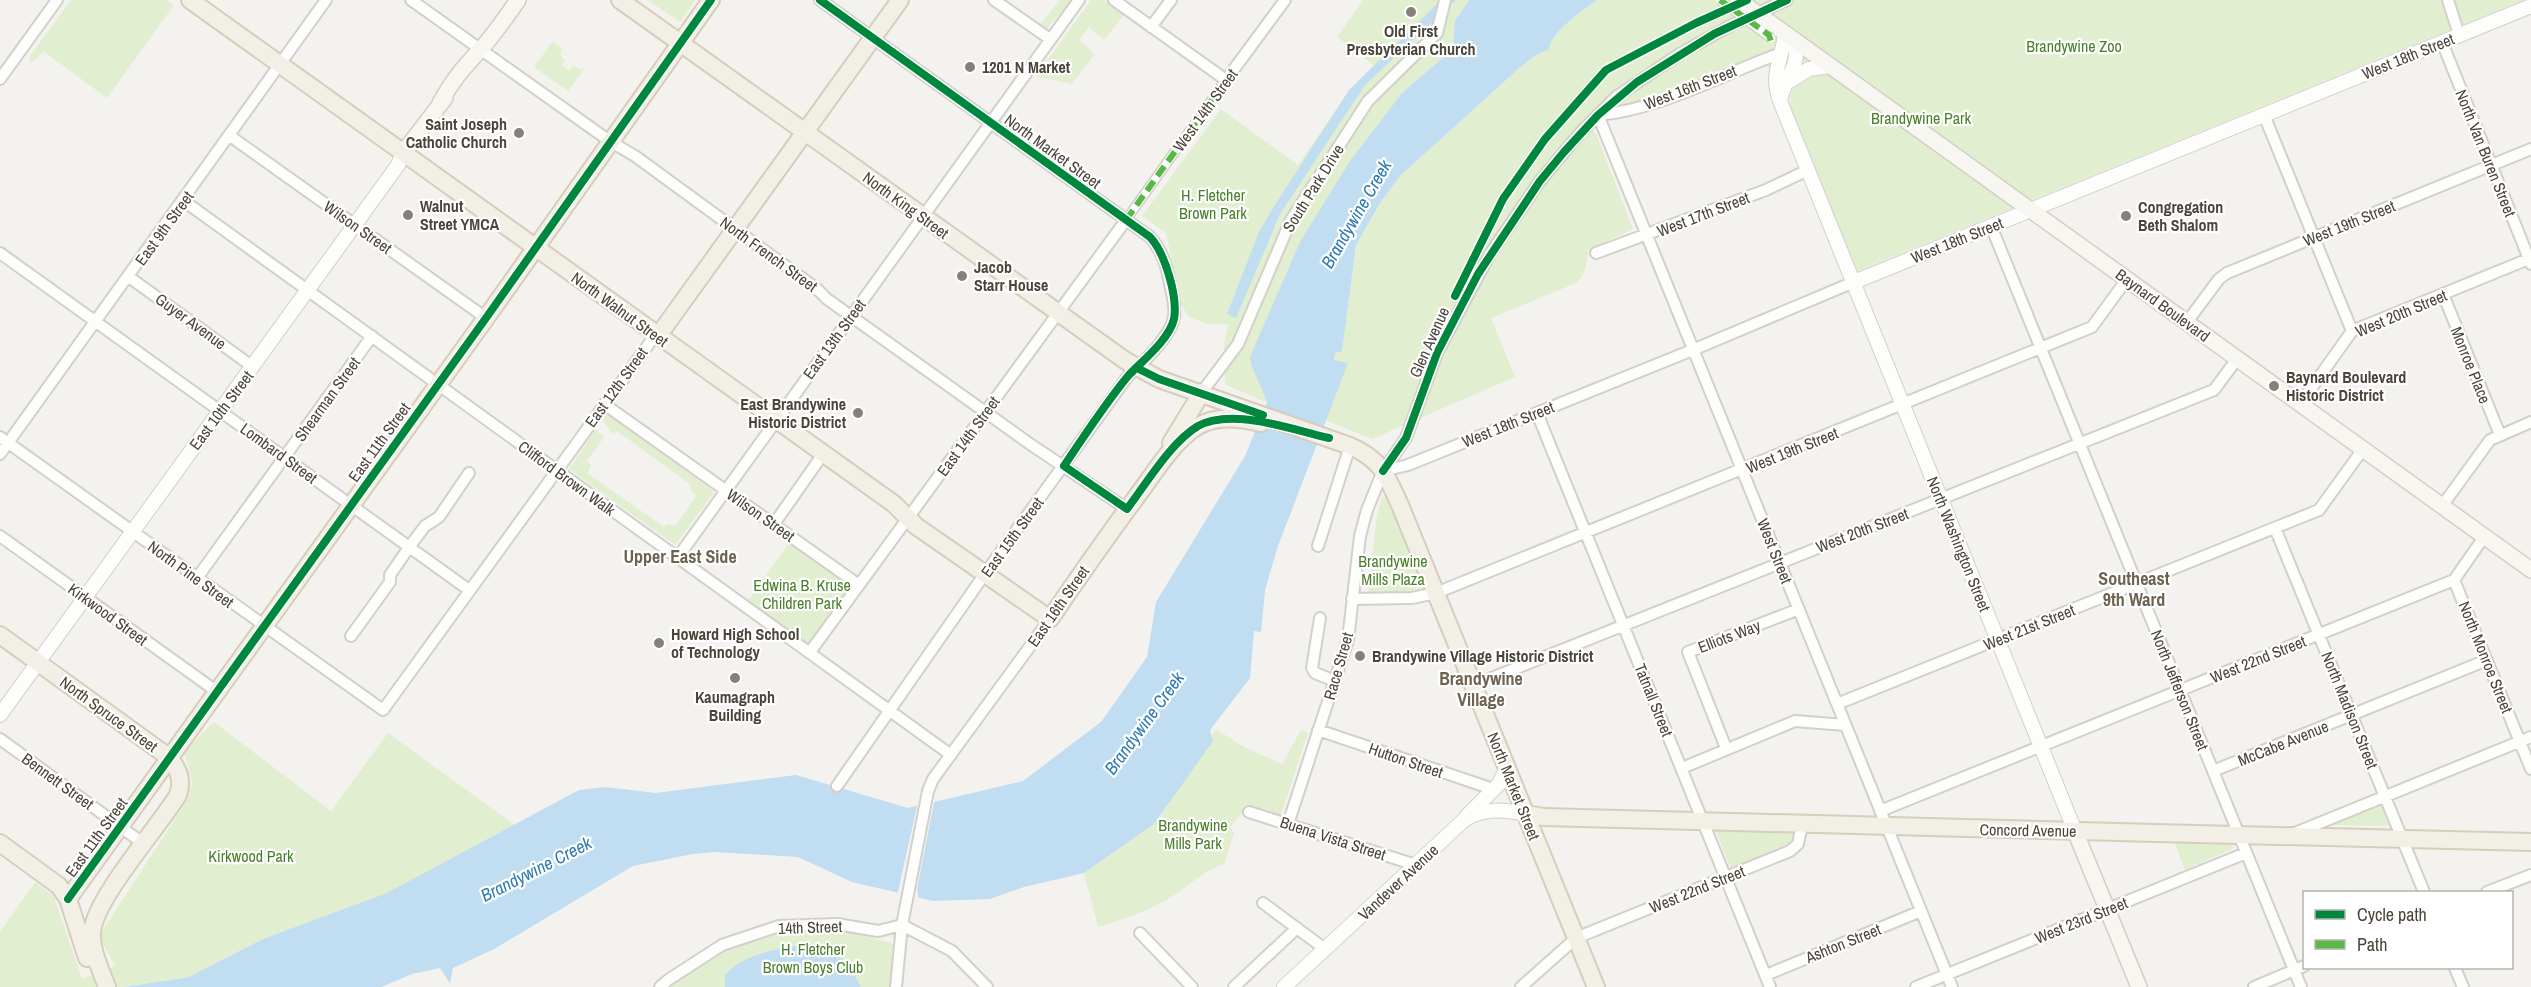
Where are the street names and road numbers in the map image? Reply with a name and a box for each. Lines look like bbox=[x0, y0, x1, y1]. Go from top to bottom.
street label: West 18th Street bbox=[2359, 27, 2458, 84]
street label: West 16th Street bbox=[1641, 59, 1740, 115]
street label: West 14th Street bbox=[1167, 64, 1243, 156]
street label: North Van Buren Street bbox=[2450, 86, 2522, 220]
street label: North Market Street bbox=[1000, 108, 1106, 194]
street label: South Park Drive bbox=[1277, 140, 1349, 236]
street label: North King Street bbox=[859, 166, 954, 244]
street label: East 9th Street bbox=[130, 186, 199, 270]
street label: West 17th Street bbox=[1654, 186, 1753, 242]
street label: West 19th Street bbox=[2300, 194, 2399, 251]
street label: Wilson Street bbox=[319, 195, 397, 259]
street label: North French Street bbox=[716, 211, 822, 297]
street label: West 18th Street bbox=[1908, 211, 2007, 268]
street label: Baynard Boulevard bbox=[2111, 263, 2215, 347]
street label: North Walnut Street bbox=[567, 266, 673, 352]
street label: West 20th Street bbox=[2352, 284, 2450, 342]
street label: Guyer Avenue bbox=[151, 288, 231, 354]
street label: East 13th Street bbox=[797, 294, 871, 384]
street label: Glen Avenue bbox=[1404, 303, 1454, 381]
street label: Monroe Place bbox=[2446, 323, 2496, 407]
street label: East 12th Street bbox=[579, 342, 653, 432]
street label: Shearman Street bbox=[289, 352, 365, 446]
street label: East 10th Street bbox=[184, 366, 258, 454]
street label: East 14th Street bbox=[931, 391, 1005, 481]
street label: West 18th Street bbox=[1459, 395, 1558, 452]
street label: East 11th Street bbox=[343, 398, 415, 486]
street label: Lombard Street bbox=[236, 418, 322, 489]
street label: West 19th Street bbox=[1743, 421, 1842, 478]
street label: Clifford Brown Walk bbox=[514, 435, 620, 521]
street label: North Washington Street bbox=[1922, 473, 1996, 615]
street label: Wilson Street bbox=[722, 483, 800, 547]
street label: East 15th Street bbox=[975, 492, 1049, 582]
street label: West 20th Street bbox=[1813, 502, 1912, 558]
street label: West Street bbox=[1752, 515, 1798, 587]
street label: North Pine Street bbox=[144, 535, 239, 613]
street label: East 16th Street bbox=[1022, 561, 1094, 651]
street label: Kirkwood Street bbox=[64, 578, 153, 651]
street label: North Monroe Street bbox=[2454, 598, 2519, 717]
street label: West 21st Street bbox=[1980, 599, 2078, 655]
street label: Elliots Way bbox=[1695, 614, 1764, 658]
street label: North Jefferson Street bbox=[2146, 626, 2214, 754]
street label: Race Street bbox=[1318, 629, 1358, 702]
street label: West 22nd Street bbox=[2207, 630, 2309, 688]
street label: North Madison Street bbox=[2316, 648, 2384, 772]
street label: Tatnall Street bbox=[1629, 660, 1679, 740]
street label: North Spruce Street bbox=[56, 671, 163, 757]
street label: McCabe Avenue bbox=[2234, 715, 2332, 771]
street label: North Market Street bbox=[1482, 729, 1546, 844]
street label: Hutton Street bbox=[1366, 737, 1446, 783]
street label: Bennett Street bbox=[18, 747, 99, 815]
street label: East 11th Street bbox=[60, 793, 132, 881]
street label: Buena Vista Street bbox=[1277, 811, 1389, 866]
street label: Concord Avenue bbox=[1979, 818, 2077, 842]
street label: Vandever Avenue bbox=[1353, 839, 1443, 925]
street label: West 22nd Street bbox=[1646, 860, 1748, 918]
street label: West 23rd Street bbox=[2031, 891, 2131, 949]
street label: 14th Street bbox=[778, 915, 843, 939]
street label: Ashton Street bbox=[1801, 918, 1884, 968]

